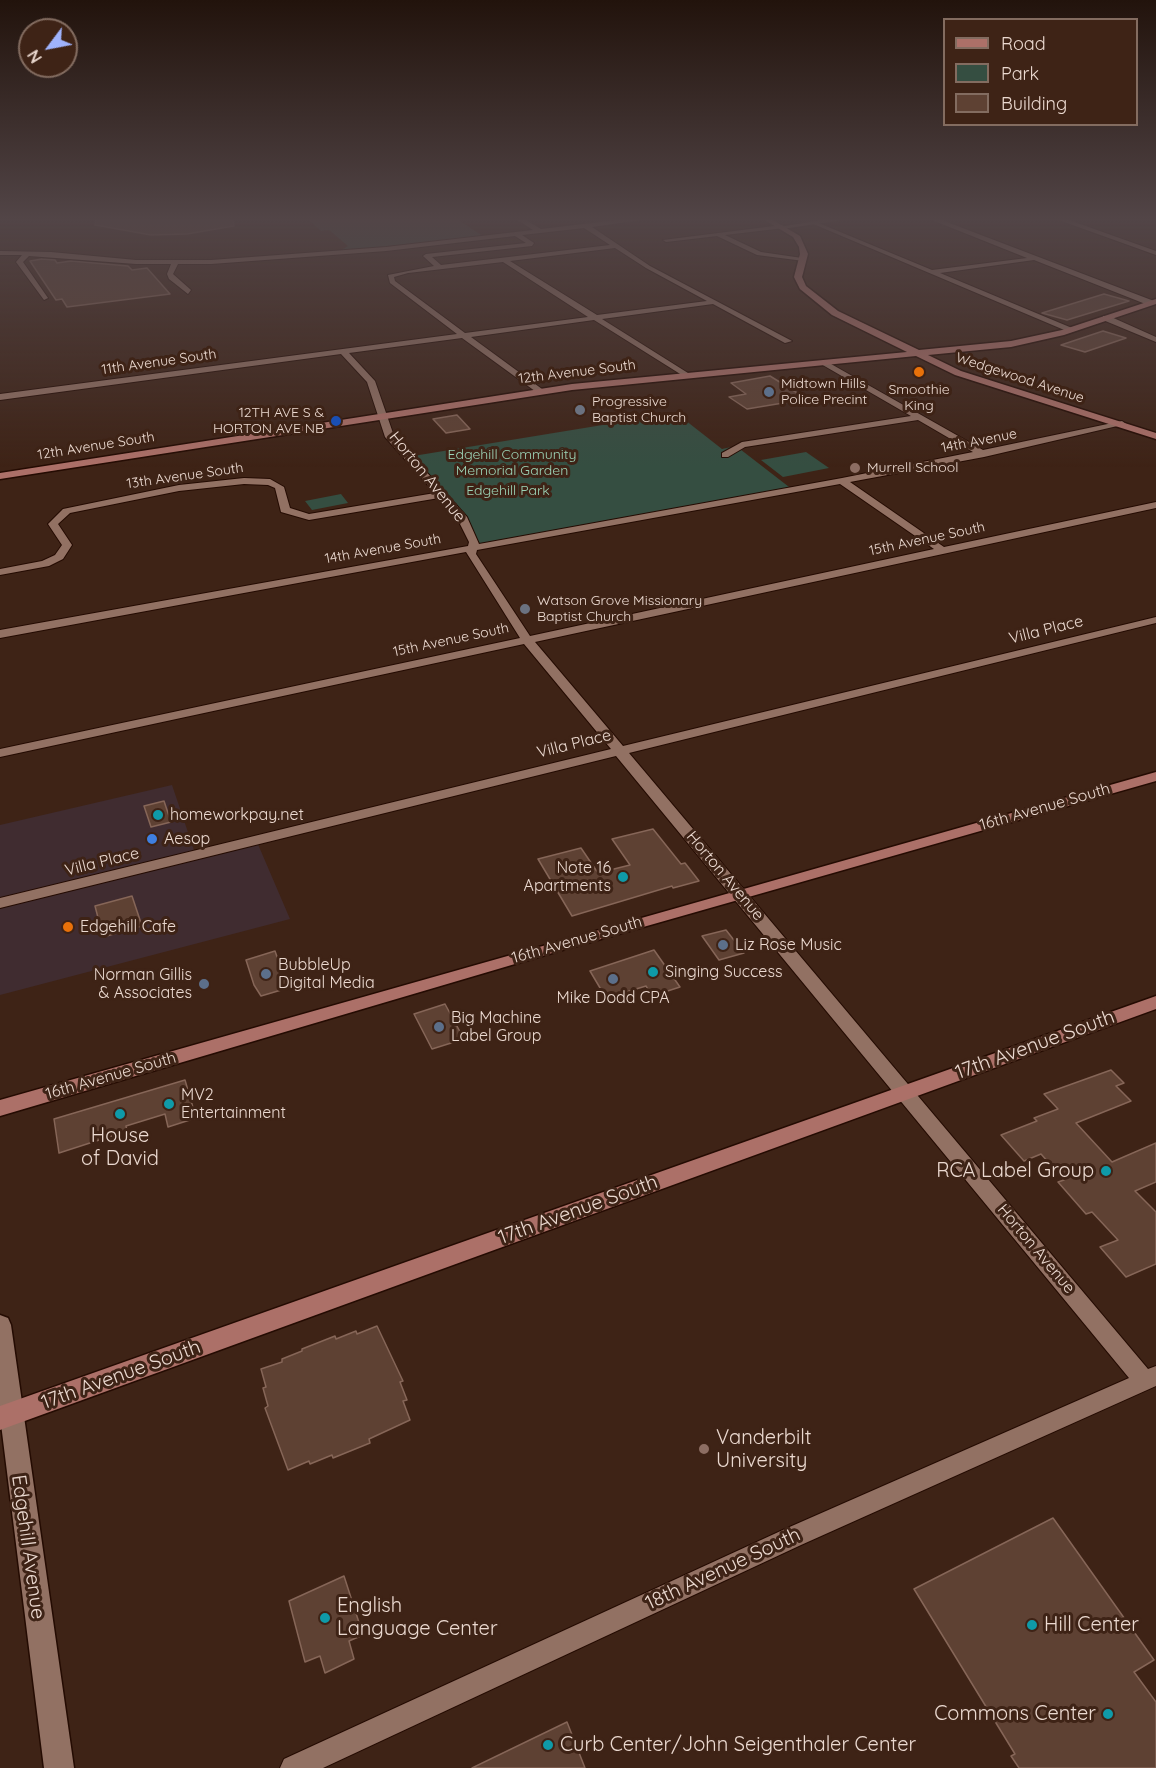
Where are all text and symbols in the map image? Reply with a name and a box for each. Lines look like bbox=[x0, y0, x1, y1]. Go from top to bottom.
north arrow bbox=[18, 18, 78, 78]
legend bbox=[943, 18, 1138, 126]
text: Road bbox=[1001, 32, 1046, 55]
text: N bbox=[23, 46, 46, 67]
text: Park bbox=[1001, 62, 1039, 85]
text: Building bbox=[1001, 92, 1067, 115]
street label: 11th Avenue South bbox=[101, 346, 217, 378]
street label: Wedgewood Avenue bbox=[954, 349, 1086, 407]
street label: 12th Avenue South bbox=[517, 356, 637, 388]
marker: Smoothie King bbox=[912, 365, 926, 379]
place label: Midtown Hills Police Precint bbox=[781, 376, 867, 408]
place label: Smoothie King bbox=[888, 382, 950, 414]
marker: Midtown Hills Police Precint bbox=[762, 385, 776, 399]
place label: Progressive Baptist Church bbox=[592, 394, 686, 426]
marker: Progressive Baptist Church bbox=[573, 403, 587, 417]
place label: 12TH AVE S & HORTON AVE NB bbox=[213, 405, 324, 437]
marker: 12TH AVE S & HORTON AVE NB bbox=[329, 414, 343, 428]
street label: 14th Avenue bbox=[940, 425, 1018, 457]
street label: 12th Avenue South bbox=[36, 428, 156, 464]
street label: Horton Avenue bbox=[385, 428, 469, 526]
park label: Edgehill Community Memorial Garden bbox=[448, 447, 576, 479]
street label: 13th Avenue South bbox=[126, 459, 244, 493]
place label: Murrell School bbox=[867, 460, 958, 476]
marker: Murrell School bbox=[848, 461, 862, 475]
park label: Edgehill Park bbox=[466, 483, 550, 499]
street label: 15th Avenue South bbox=[868, 519, 986, 559]
street label: 14th Avenue South bbox=[324, 531, 442, 567]
place label: Watson Grove Missionary Baptist Church bbox=[537, 593, 702, 626]
marker: Watson Grove Missionary Baptist Church bbox=[518, 602, 532, 616]
street label: Villa Place bbox=[1007, 612, 1085, 648]
street label: 15th Avenue South bbox=[392, 620, 510, 660]
street label: Villa Place bbox=[535, 726, 613, 762]
street label: 16th Avenue South bbox=[978, 779, 1112, 835]
place label: homeworkpay.net bbox=[170, 805, 304, 825]
marker: homeworkpay.net bbox=[151, 808, 165, 822]
street label: Horton Avenue bbox=[682, 827, 768, 925]
place label: Aesop bbox=[164, 829, 210, 849]
marker: Aesop bbox=[145, 832, 159, 846]
street label: Villa Place bbox=[63, 844, 141, 880]
place label: Note 16 Apartments bbox=[524, 858, 611, 896]
marker: Note 16 Apartments bbox=[616, 870, 630, 884]
street label: 16th Avenue South bbox=[510, 912, 644, 968]
place label: Edgehill Cafe bbox=[80, 917, 176, 937]
marker: Edgehill Cafe bbox=[61, 920, 75, 934]
place label: Liz Rose Music bbox=[735, 935, 842, 955]
marker: Liz Rose Music bbox=[716, 938, 730, 952]
place label: BubbleUp Digital Media bbox=[278, 955, 375, 993]
place label: Singing Success bbox=[665, 962, 782, 982]
place label: Norman Gillis & Associates bbox=[94, 965, 192, 1003]
marker: Singing Success bbox=[646, 965, 660, 979]
marker: BubbleUp Digital Media bbox=[259, 967, 273, 981]
marker: Mike Dodd CPA bbox=[606, 972, 620, 986]
marker: Norman Gillis & Associates bbox=[197, 977, 211, 991]
place label: Mike Dodd CPA bbox=[556, 988, 670, 1008]
street label: 17th Avenue South bbox=[952, 1005, 1118, 1085]
place label: Big Machine Label Group bbox=[451, 1008, 541, 1046]
marker: Big Machine Label Group bbox=[432, 1020, 446, 1034]
street label: 16th Avenue South bbox=[44, 1048, 178, 1104]
place label: MV2 Entertainment bbox=[181, 1085, 286, 1123]
marker: MV2 Entertainment bbox=[162, 1097, 176, 1111]
marker: House of David bbox=[113, 1107, 127, 1121]
place label: House of David bbox=[81, 1124, 159, 1171]
place label: RCA Label Group bbox=[936, 1159, 1094, 1183]
marker: RCA Label Group bbox=[1099, 1164, 1113, 1178]
street label: 17th Avenue South bbox=[495, 1170, 661, 1250]
street label: Horton Avenue bbox=[993, 1200, 1079, 1298]
street label: 17th Avenue South bbox=[38, 1335, 204, 1415]
place label: Vanderbilt University bbox=[716, 1426, 812, 1473]
marker: Vanderbilt University bbox=[697, 1442, 711, 1456]
street label: Edgehill Avenue bbox=[6, 1473, 50, 1621]
street label: 18th Avenue South bbox=[642, 1523, 804, 1615]
place label: English Language Center bbox=[337, 1594, 498, 1641]
marker: English Language Center bbox=[318, 1611, 332, 1625]
place label: Hill Center bbox=[1044, 1613, 1139, 1637]
marker: Hill Center bbox=[1025, 1618, 1039, 1632]
place label: Commons Center bbox=[934, 1702, 1096, 1726]
marker: Commons Center bbox=[1101, 1707, 1115, 1721]
place label: Curb Center/John Seigenthaler Center bbox=[560, 1733, 916, 1757]
marker: Curb Center/John Seigenthaler Center bbox=[541, 1738, 555, 1752]

